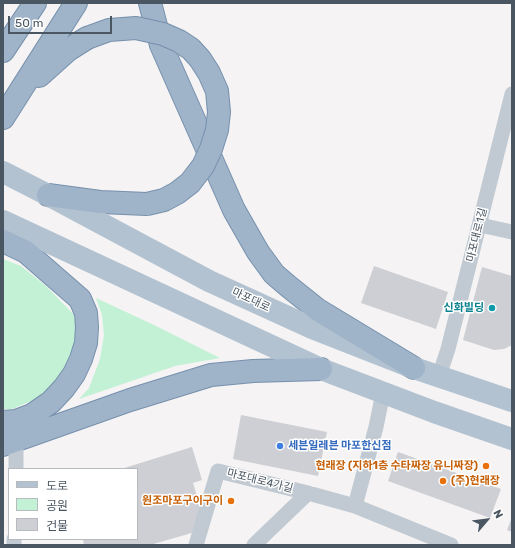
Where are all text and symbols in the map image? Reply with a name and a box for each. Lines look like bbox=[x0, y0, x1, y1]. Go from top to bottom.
scale bar bbox=[10, 8, 114, 34]
text: 50 m bbox=[15, 16, 43, 30]
street label: 마포대로1길 bbox=[464, 207, 490, 263]
street label: 마포대로 bbox=[230, 285, 272, 315]
place label: 신화빌딩 bbox=[444, 301, 484, 315]
marker: 신화빌딩 bbox=[487, 303, 497, 313]
place label: 세븐일레븐 마포한신점 bbox=[288, 439, 392, 453]
marker: 세븐일레븐 마포한신점 bbox=[275, 441, 285, 451]
place label: 현래장 (지하1층 수타짜장 유니짜장) bbox=[315, 459, 478, 473]
marker: 현래장 (지하1층 수타짜장 유니짜장) bbox=[481, 461, 491, 471]
street label: 마포대로4가길 bbox=[226, 466, 294, 496]
legend bbox=[8, 468, 138, 540]
place label: (주)현래장 bbox=[451, 474, 500, 488]
marker: (주)현래장 bbox=[438, 476, 448, 486]
text: 도로 bbox=[46, 479, 68, 493]
place label: 원조마포구이구이 bbox=[142, 494, 223, 508]
marker: 원조마포구이구이 bbox=[226, 496, 236, 506]
text: 공원 bbox=[46, 499, 68, 513]
north arrow bbox=[467, 500, 507, 540]
text: N bbox=[490, 508, 506, 521]
text: 건물 bbox=[46, 519, 68, 533]

